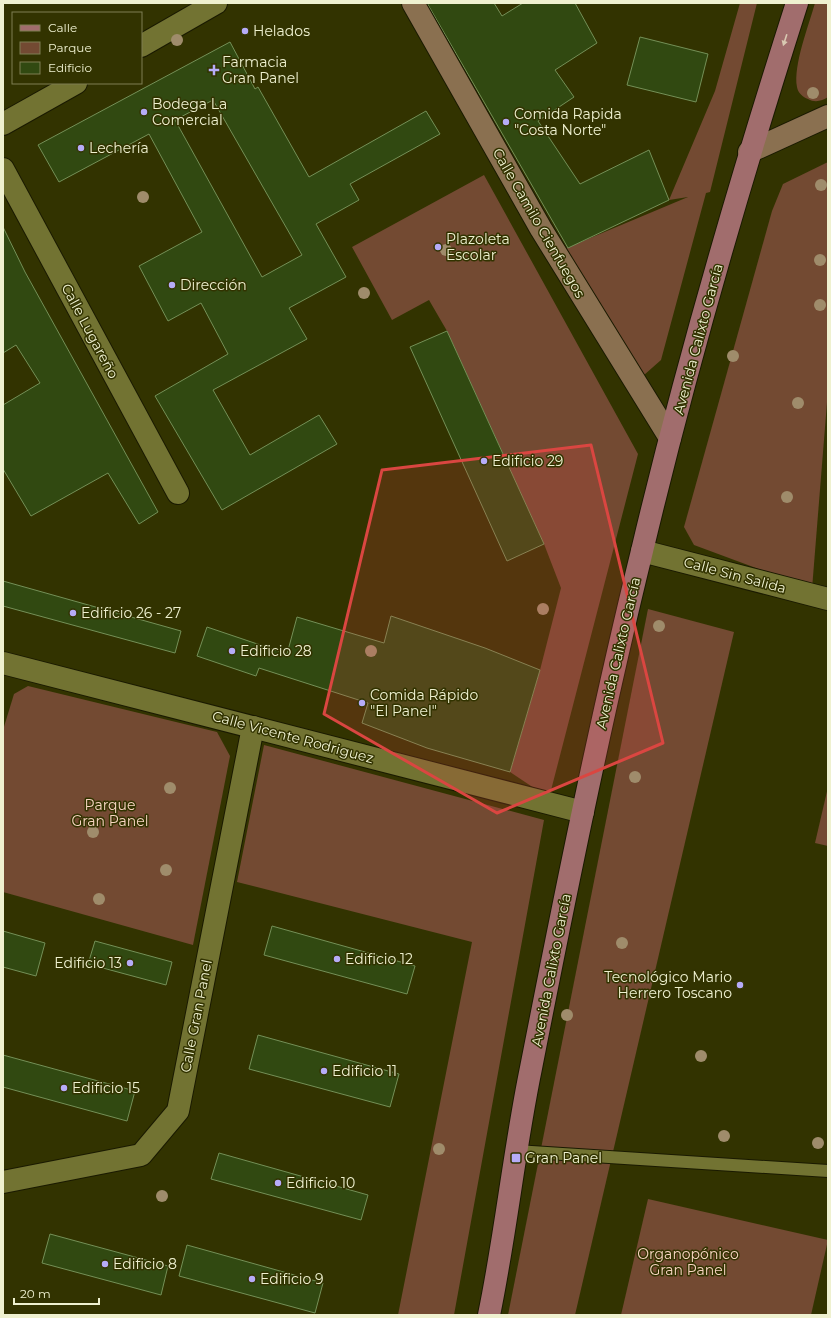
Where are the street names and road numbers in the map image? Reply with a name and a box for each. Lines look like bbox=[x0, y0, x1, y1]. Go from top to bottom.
street label: Calle Camilo Cienfuegos bbox=[489, 145, 589, 301]
street label: Avenida Calixto García bbox=[669, 262, 727, 416]
street label: Calle Lugareño bbox=[57, 280, 123, 382]
street label: Calle Sin Salida bbox=[682, 553, 788, 597]
street label: Avenida Calixto García bbox=[592, 575, 644, 731]
street label: Calle Vicente Rodriguez bbox=[210, 707, 376, 767]
street label: Avenida Calixto García bbox=[527, 892, 575, 1048]
street label: Calle Gran Panel bbox=[176, 958, 216, 1074]

